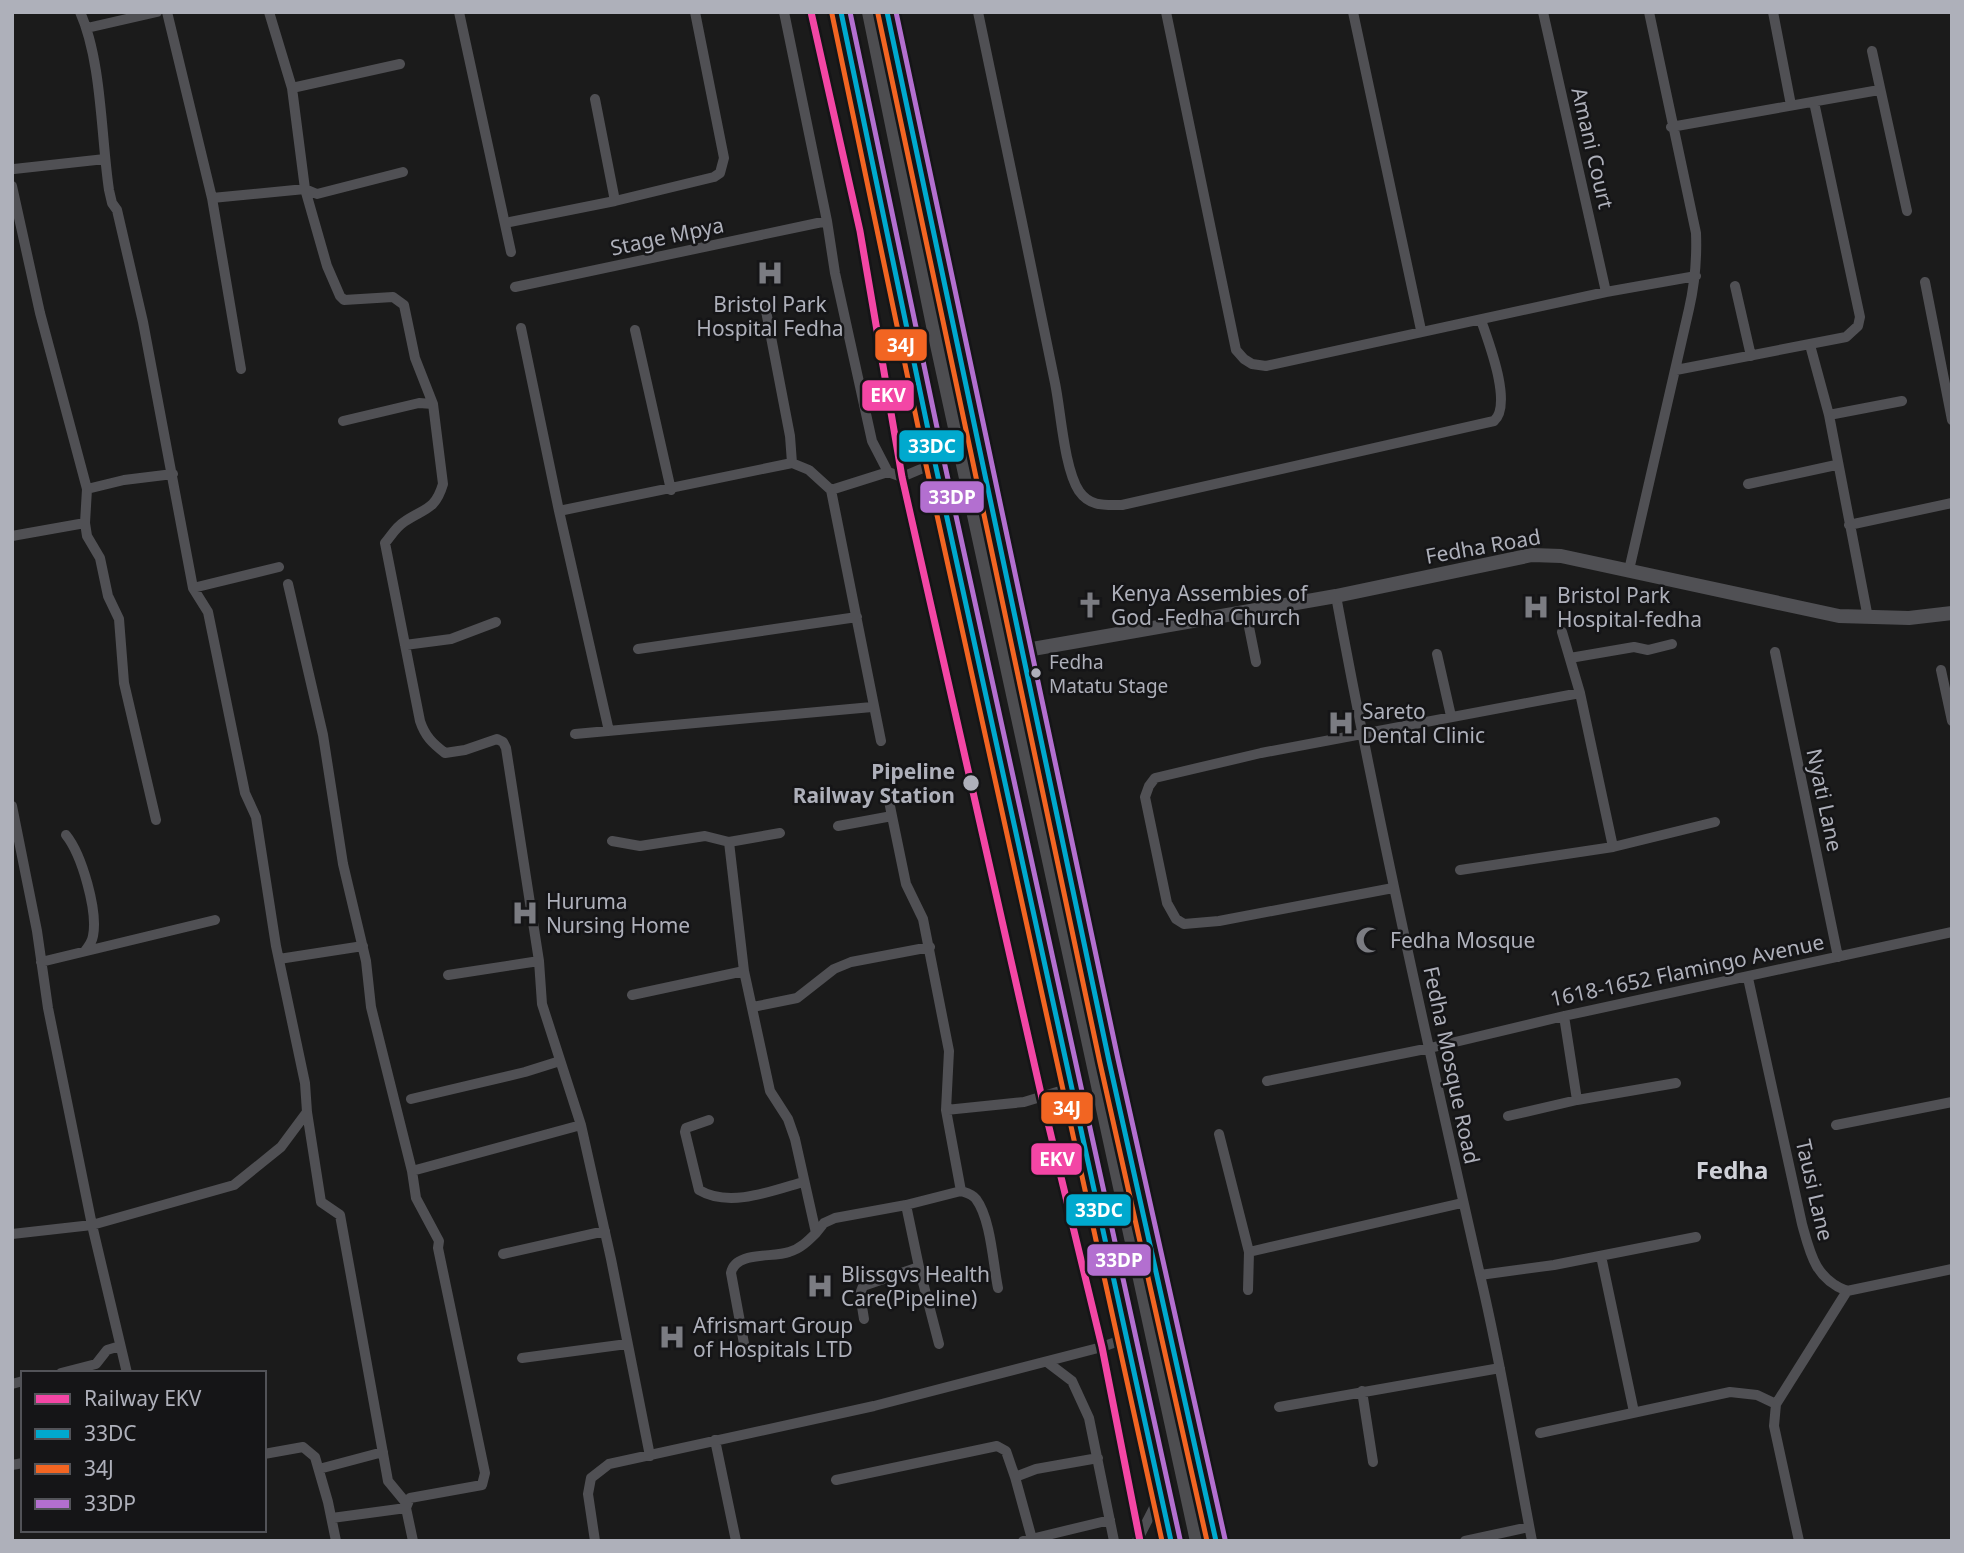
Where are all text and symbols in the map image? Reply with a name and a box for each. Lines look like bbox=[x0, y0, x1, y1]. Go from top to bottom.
street label: Amani Court bbox=[1565, 84, 1621, 212]
street label: Stage Mpya bbox=[608, 210, 726, 262]
hospital icon: Bristol Park Hospital Fedha bbox=[755, 258, 785, 288]
place label: Bristol Park Hospital Fedha bbox=[696, 290, 844, 342]
line badge: 34J bbox=[874, 328, 928, 362]
text: 34J bbox=[887, 332, 915, 358]
line badge: EKV bbox=[861, 379, 915, 412]
text: EKV bbox=[870, 382, 906, 408]
line badge: 33DC bbox=[898, 429, 965, 463]
text: 33DC bbox=[908, 433, 956, 459]
line badge: 33DP bbox=[919, 480, 985, 514]
text: 33DP bbox=[928, 484, 976, 510]
street label: Fedha Road bbox=[1423, 522, 1543, 570]
place label: Kenya Assembies of God -Fedha Church bbox=[1111, 579, 1309, 631]
place label: Bristol Park Hospital-fedha bbox=[1557, 581, 1702, 633]
church icon: Kenya Assembies of God -Fedha Church bbox=[1075, 590, 1105, 620]
hospital icon: Bristol Park Hospital-fedha bbox=[1521, 592, 1551, 622]
place label: Fedha Matatu Stage bbox=[1049, 649, 1168, 699]
marker: Fedha Matatu Stage bbox=[1029, 666, 1043, 680]
place label: Sareto Dental Clinic bbox=[1362, 697, 1485, 749]
hospital icon: Sareto Dental Clinic bbox=[1326, 708, 1356, 738]
street label: Nyati Lane bbox=[1800, 746, 1850, 854]
place label: Pipeline Railway Station bbox=[793, 757, 955, 809]
marker: Pipeline Railway Station bbox=[961, 773, 981, 793]
place label: Huruma Nursing Home bbox=[546, 887, 690, 939]
hospital icon: Huruma Nursing Home bbox=[510, 898, 540, 928]
mosque icon: Fedha Mosque bbox=[1354, 925, 1384, 955]
place label: Fedha Mosque bbox=[1390, 926, 1535, 954]
street label: 1618-1652 Flamingo Avenue bbox=[1548, 927, 1826, 1013]
street label: Fedha Mosque Road bbox=[1417, 964, 1487, 1166]
line badge: 34J bbox=[1040, 1091, 1094, 1125]
text: 34J bbox=[1053, 1095, 1081, 1121]
street label: Tausi Lane bbox=[1790, 1137, 1840, 1243]
line badge: EKV bbox=[1030, 1142, 1083, 1176]
text: EKV bbox=[1039, 1146, 1075, 1172]
district label: Fedha bbox=[1696, 1153, 1768, 1186]
line badge: 33DC bbox=[1065, 1193, 1132, 1227]
text: 33DC bbox=[1075, 1197, 1123, 1223]
line badge: 33DP bbox=[1086, 1243, 1152, 1277]
text: 33DP bbox=[1095, 1247, 1143, 1273]
place label: Blissgvs Health Care(Pipeline) bbox=[841, 1260, 990, 1312]
hospital icon: Blissgvs Health Care(Pipeline) bbox=[805, 1271, 835, 1301]
place label: Afrismart Group of Hospitals LTD bbox=[693, 1311, 853, 1363]
hospital icon: Afrismart Group of Hospitals LTD bbox=[657, 1322, 687, 1352]
legend bbox=[21, 1371, 266, 1532]
text: Railway EKV bbox=[84, 1384, 202, 1412]
text: 33DC bbox=[84, 1419, 137, 1447]
text: 34J bbox=[84, 1454, 114, 1482]
text: 33DP bbox=[84, 1489, 136, 1517]

